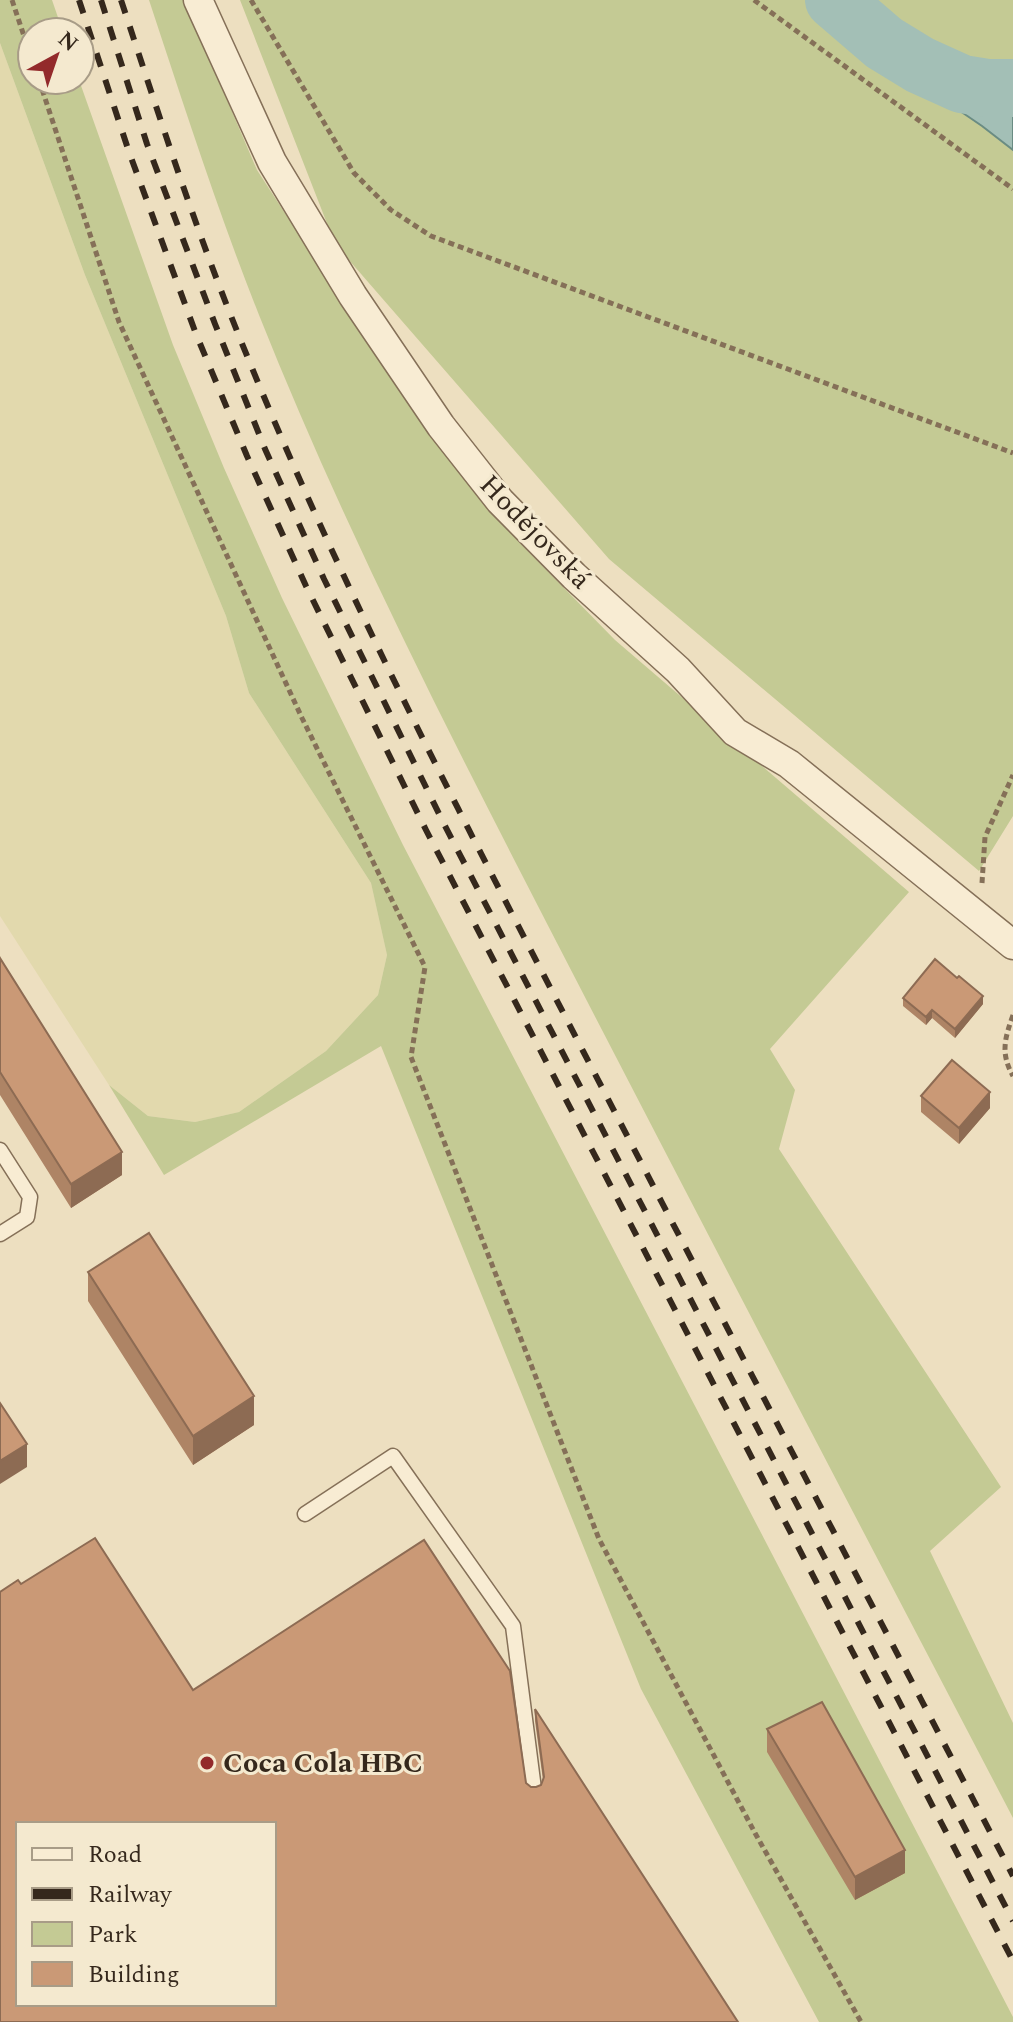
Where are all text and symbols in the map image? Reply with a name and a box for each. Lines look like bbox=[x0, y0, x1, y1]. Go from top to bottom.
north arrow bbox=[16, 16, 96, 96]
text: N bbox=[50, 23, 85, 60]
street label: Hodějovská bbox=[469, 465, 601, 599]
place label: Coca Cola HBC bbox=[223, 1742, 423, 1785]
marker: Coca Cola HBC bbox=[198, 1754, 216, 1772]
legend bbox=[16, 1822, 276, 2006]
text: Road bbox=[88, 1837, 142, 1873]
text: Railway bbox=[88, 1877, 173, 1913]
text: Park bbox=[88, 1917, 138, 1953]
text: Building bbox=[88, 1957, 180, 1993]

